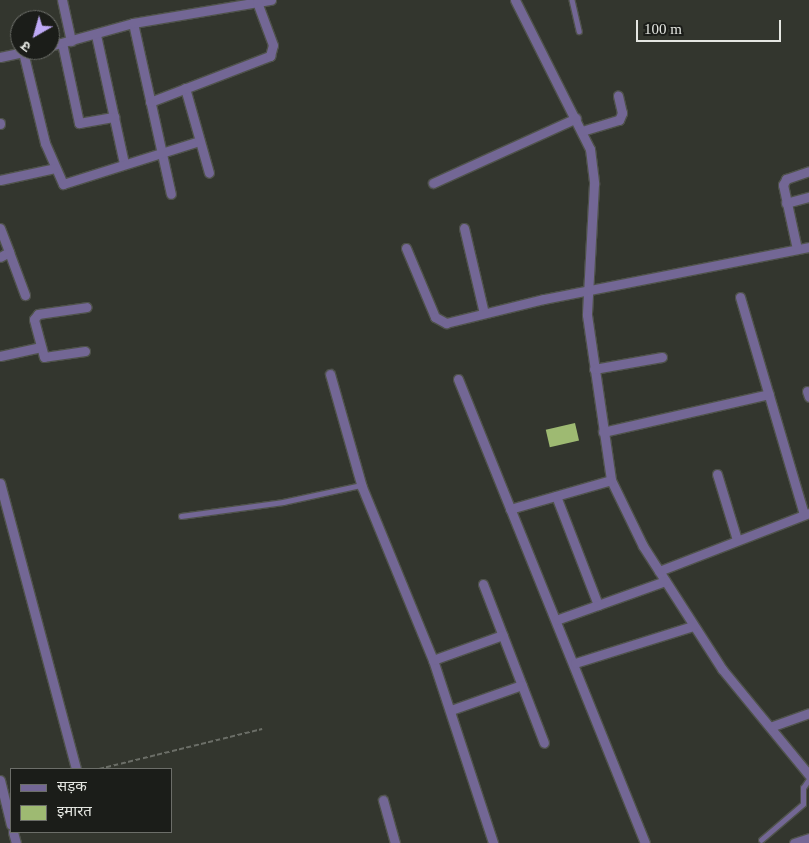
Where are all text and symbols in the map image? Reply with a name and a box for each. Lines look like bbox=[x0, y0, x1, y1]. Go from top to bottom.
north arrow bbox=[10, 10, 60, 60]
scale bar bbox=[639, 10, 784, 42]
text: 100 m bbox=[644, 21, 682, 37]
text: उ bbox=[18, 38, 34, 55]
legend bbox=[10, 768, 172, 833]
text: सड़क bbox=[57, 778, 87, 794]
text: इमारत bbox=[57, 803, 92, 819]

